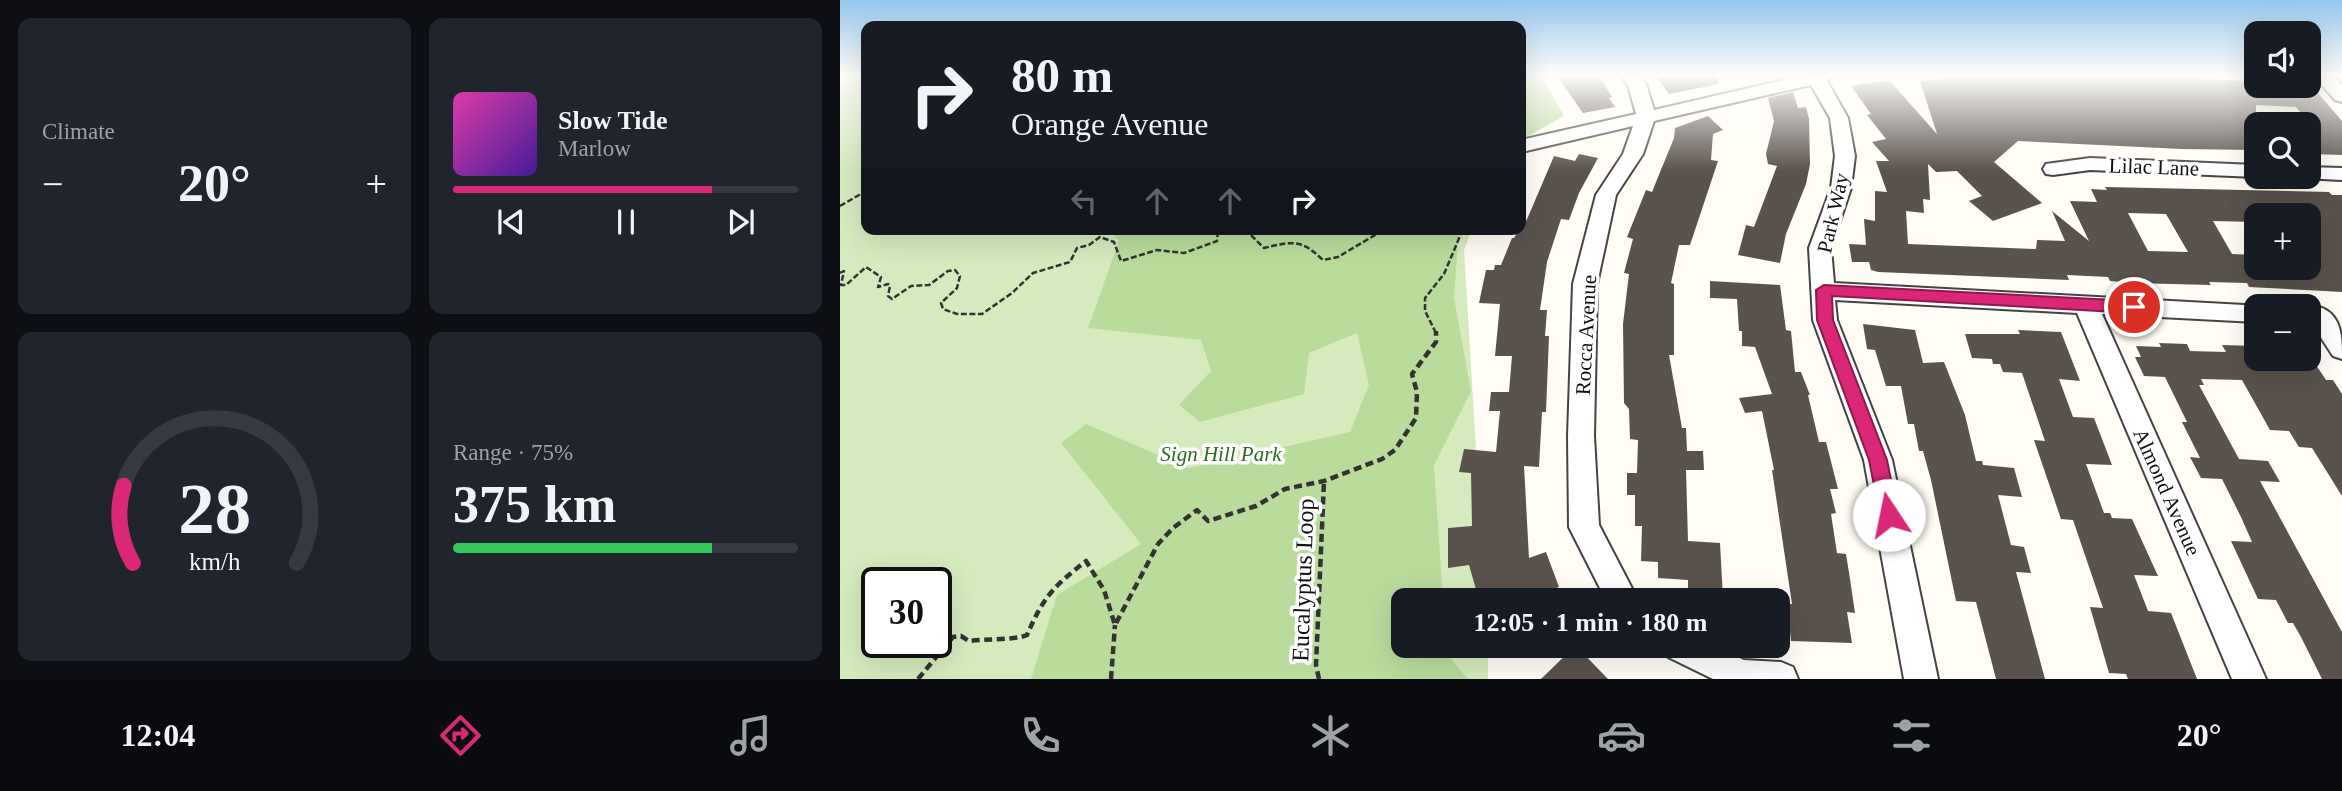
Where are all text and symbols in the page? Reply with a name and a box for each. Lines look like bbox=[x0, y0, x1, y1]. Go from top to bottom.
map controls bbox=[2244, 21, 2321, 371]
button: sound bbox=[2244, 21, 2321, 98]
text: 80 m bbox=[1011, 48, 1113, 103]
icon: right bbox=[896, 49, 987, 140]
text: Slow Tide bbox=[558, 106, 668, 135]
text: Orange Avenue bbox=[1011, 106, 1209, 142]
button: search bbox=[2244, 112, 2321, 189]
text: Climate bbox=[42, 119, 115, 144]
text: Marlow bbox=[558, 136, 631, 161]
street label: Lilac Lane bbox=[2108, 153, 2200, 181]
text: 20° bbox=[178, 155, 251, 212]
text: − bbox=[42, 163, 63, 205]
text: + bbox=[366, 163, 387, 205]
street label: Park Way bbox=[1812, 170, 1854, 255]
icon: left bbox=[1065, 182, 1103, 220]
icon: ahead bbox=[1138, 182, 1176, 220]
icon: ahead bbox=[1211, 182, 1249, 220]
icon: right bbox=[1284, 182, 1322, 220]
icon: previous bbox=[492, 203, 530, 241]
icon: pause bbox=[607, 203, 645, 241]
icon: next bbox=[722, 203, 760, 241]
button: + bbox=[2244, 203, 2321, 280]
street label: Rocca Avenue bbox=[1571, 274, 1601, 396]
pin bbox=[2104, 277, 2164, 337]
icon: arrive bbox=[2115, 288, 2153, 326]
button: − bbox=[2244, 294, 2321, 371]
street label: Almond Avenue bbox=[2128, 425, 2206, 559]
text: Range · 75% bbox=[453, 440, 573, 465]
park label: Sign Hill Park bbox=[1160, 442, 1282, 466]
text: 28 bbox=[178, 468, 251, 549]
text: 375 km bbox=[453, 476, 616, 533]
position arrow bbox=[1852, 478, 1926, 552]
street label: Eucalyptus Loop bbox=[1287, 498, 1319, 662]
text: km/h bbox=[189, 547, 241, 574]
speed limit sign: 30 bbox=[861, 567, 952, 658]
text: 12:05 · 1 min · 180 m bbox=[1474, 608, 1708, 637]
icon: directions bbox=[436, 711, 485, 760]
icon: music bbox=[726, 711, 775, 760]
icon: phone bbox=[1016, 711, 1065, 760]
icon: climate bbox=[1306, 711, 1355, 760]
icon: car bbox=[1597, 711, 1646, 760]
icon: filters bbox=[1887, 711, 1936, 760]
text: 12:04 bbox=[121, 717, 195, 753]
text: 20° bbox=[2177, 717, 2221, 753]

